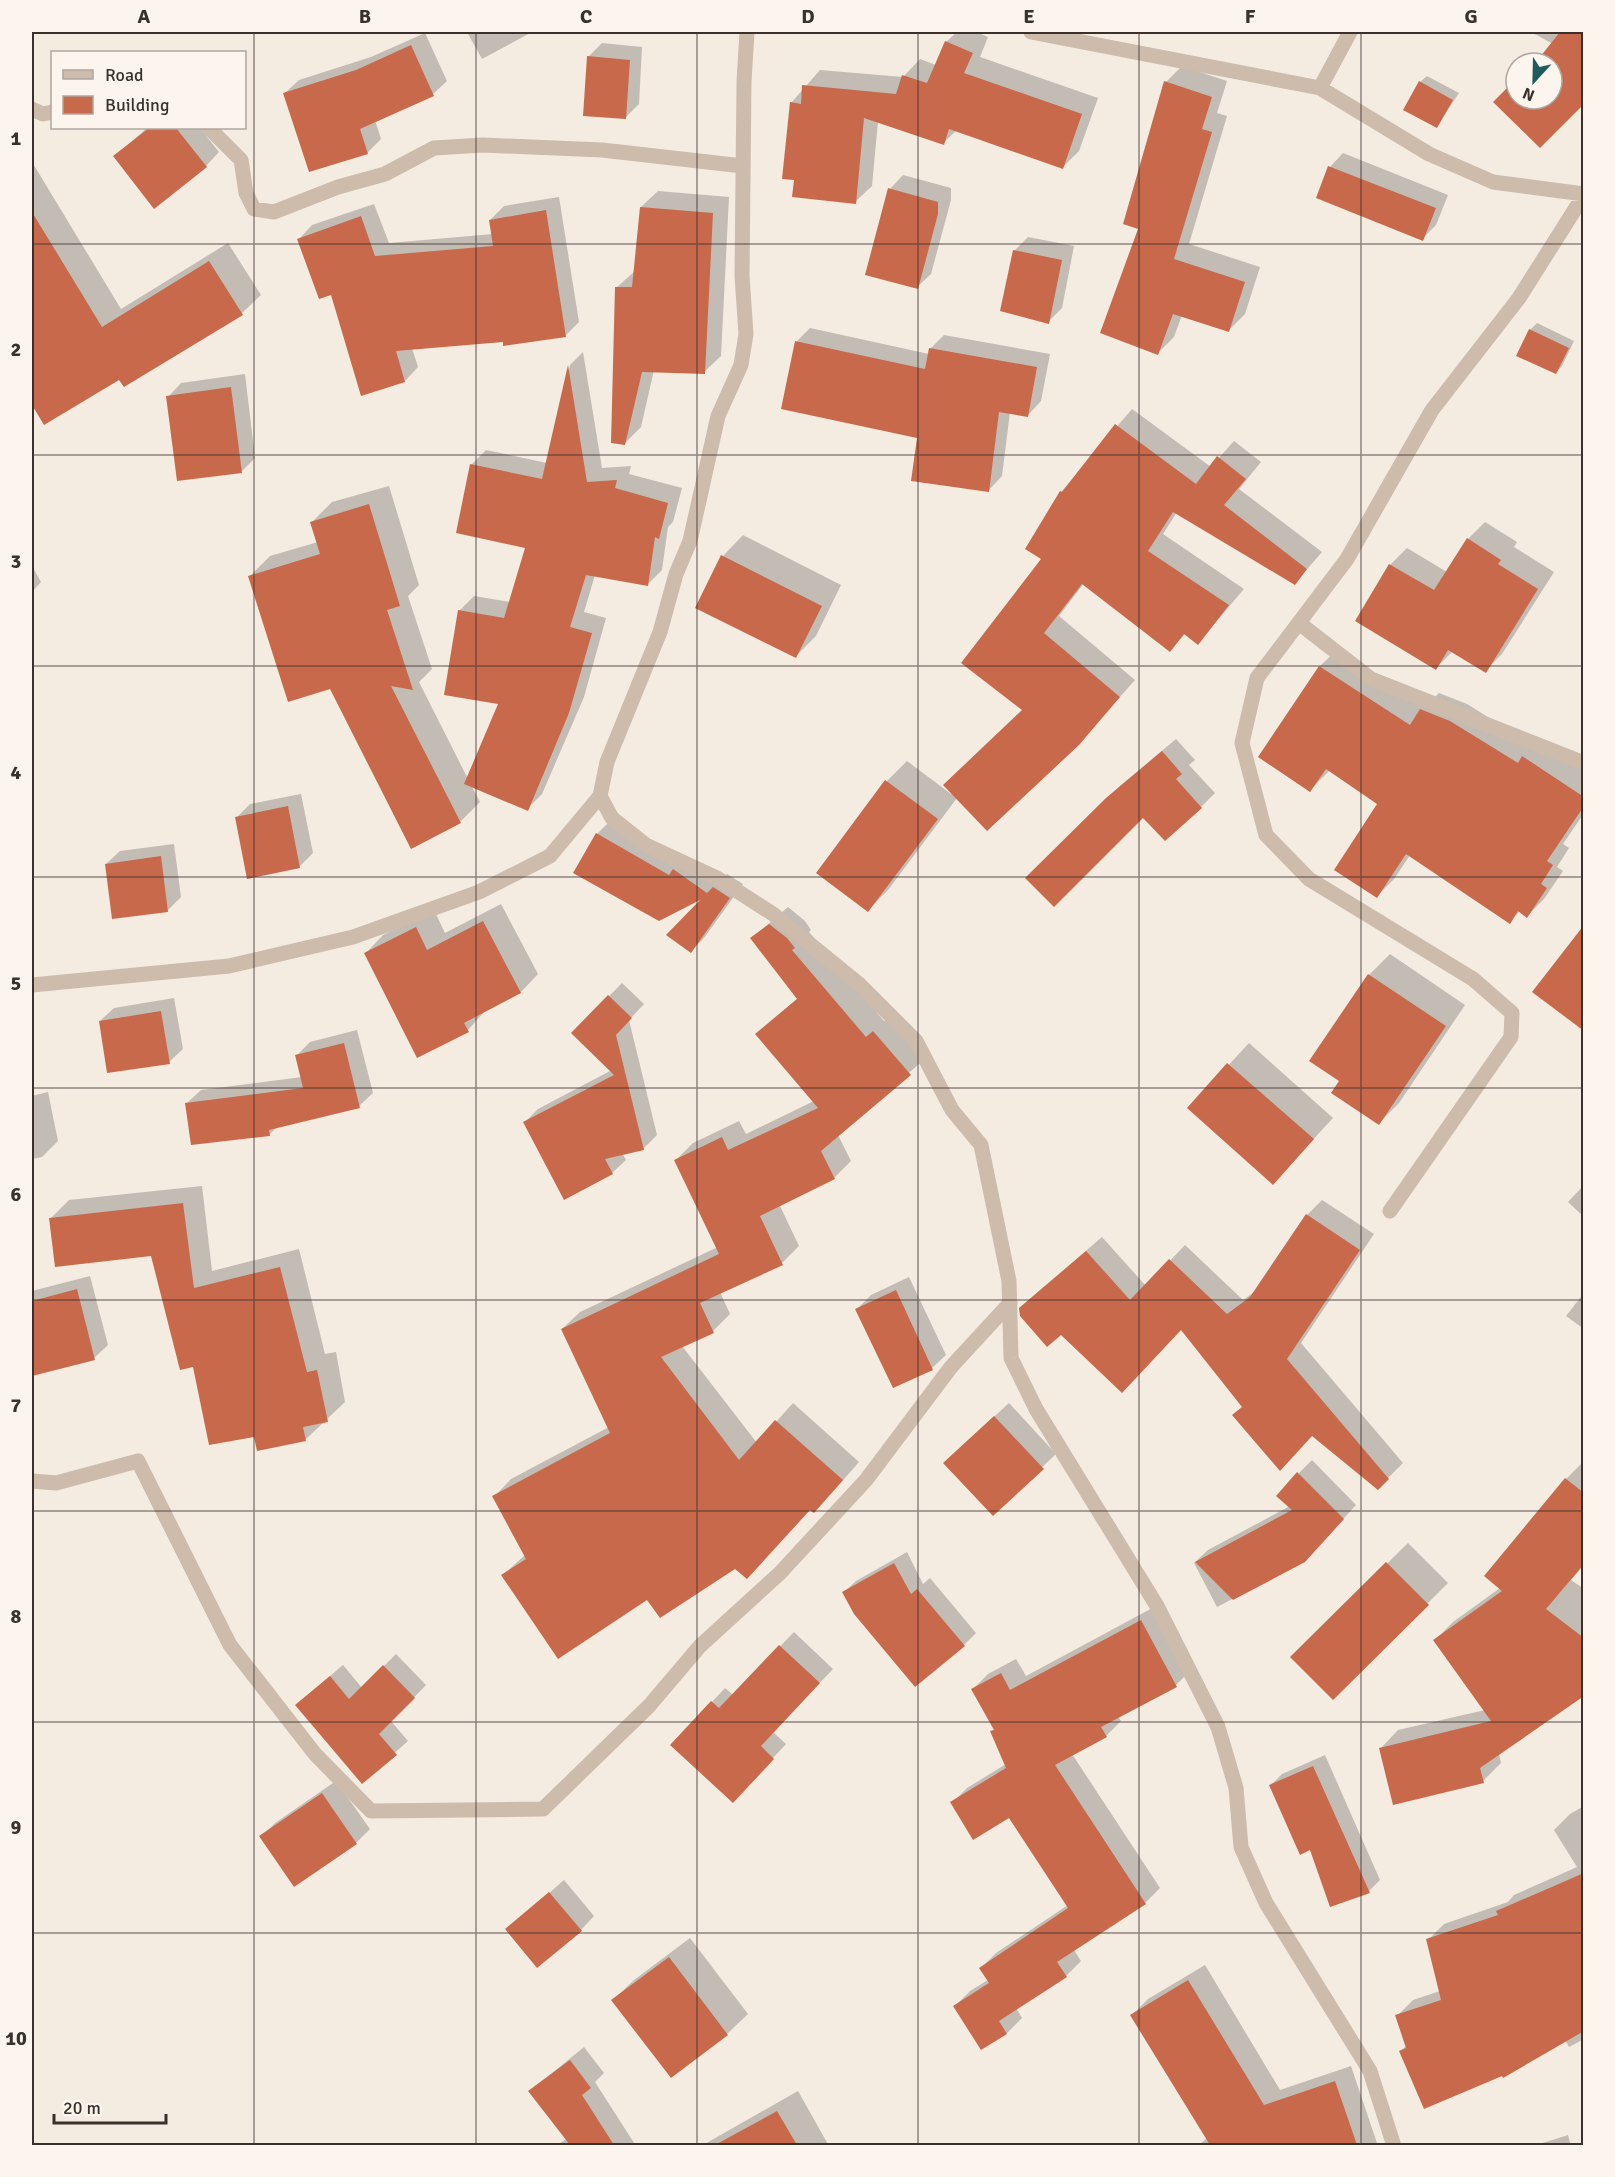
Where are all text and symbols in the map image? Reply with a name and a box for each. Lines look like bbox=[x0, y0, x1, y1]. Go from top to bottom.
text: A bbox=[138, 4, 151, 29]
text: B bbox=[359, 4, 371, 29]
text: C bbox=[580, 4, 592, 29]
text: D bbox=[801, 4, 815, 29]
text: E bbox=[1023, 4, 1035, 29]
text: F bbox=[1245, 4, 1256, 29]
text: G bbox=[1464, 4, 1478, 29]
legend bbox=[51, 51, 246, 129]
north arrow bbox=[1504, 51, 1564, 111]
text: Road bbox=[105, 64, 144, 86]
text: N bbox=[1520, 83, 1538, 105]
text: Building bbox=[105, 94, 169, 116]
text: 1 bbox=[11, 126, 22, 151]
text: 2 bbox=[11, 337, 21, 362]
text: 3 bbox=[11, 549, 21, 574]
text: 4 bbox=[11, 760, 22, 785]
text: 5 bbox=[11, 971, 21, 996]
text: 6 bbox=[11, 1182, 22, 1207]
text: 7 bbox=[11, 1393, 22, 1418]
text: 8 bbox=[11, 1604, 22, 1629]
text: 9 bbox=[11, 1815, 22, 1840]
text: 10 bbox=[5, 2026, 27, 2051]
scale bar bbox=[54, 2087, 166, 2125]
text: 20 m bbox=[63, 2097, 101, 2119]

